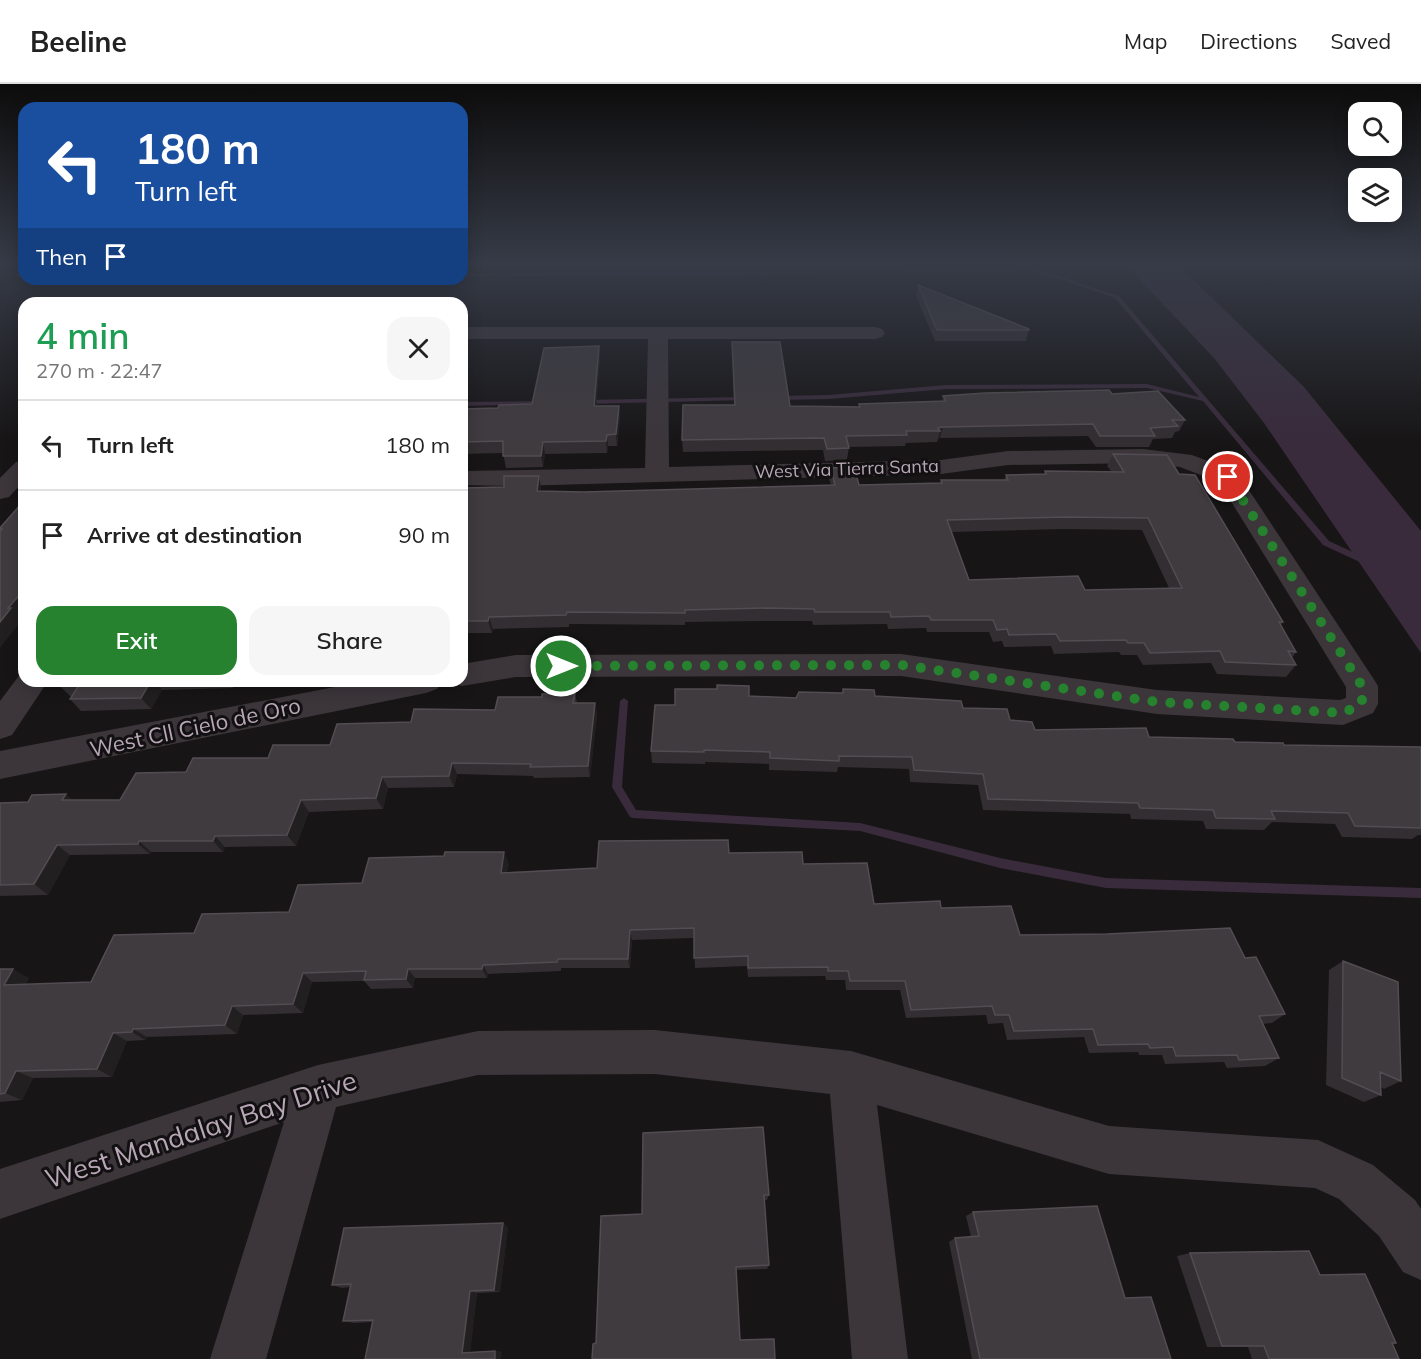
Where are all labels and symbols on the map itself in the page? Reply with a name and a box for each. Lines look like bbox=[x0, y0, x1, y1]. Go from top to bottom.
pin bbox=[1202, 451, 1253, 502]
street label: West Via Tierra Santa bbox=[755, 454, 939, 483]
position arrow bbox=[529, 634, 593, 698]
street label: West Cll Cielo de Oro bbox=[87, 691, 303, 763]
street label: West Mandalay Bay Drive bbox=[41, 1063, 361, 1195]

